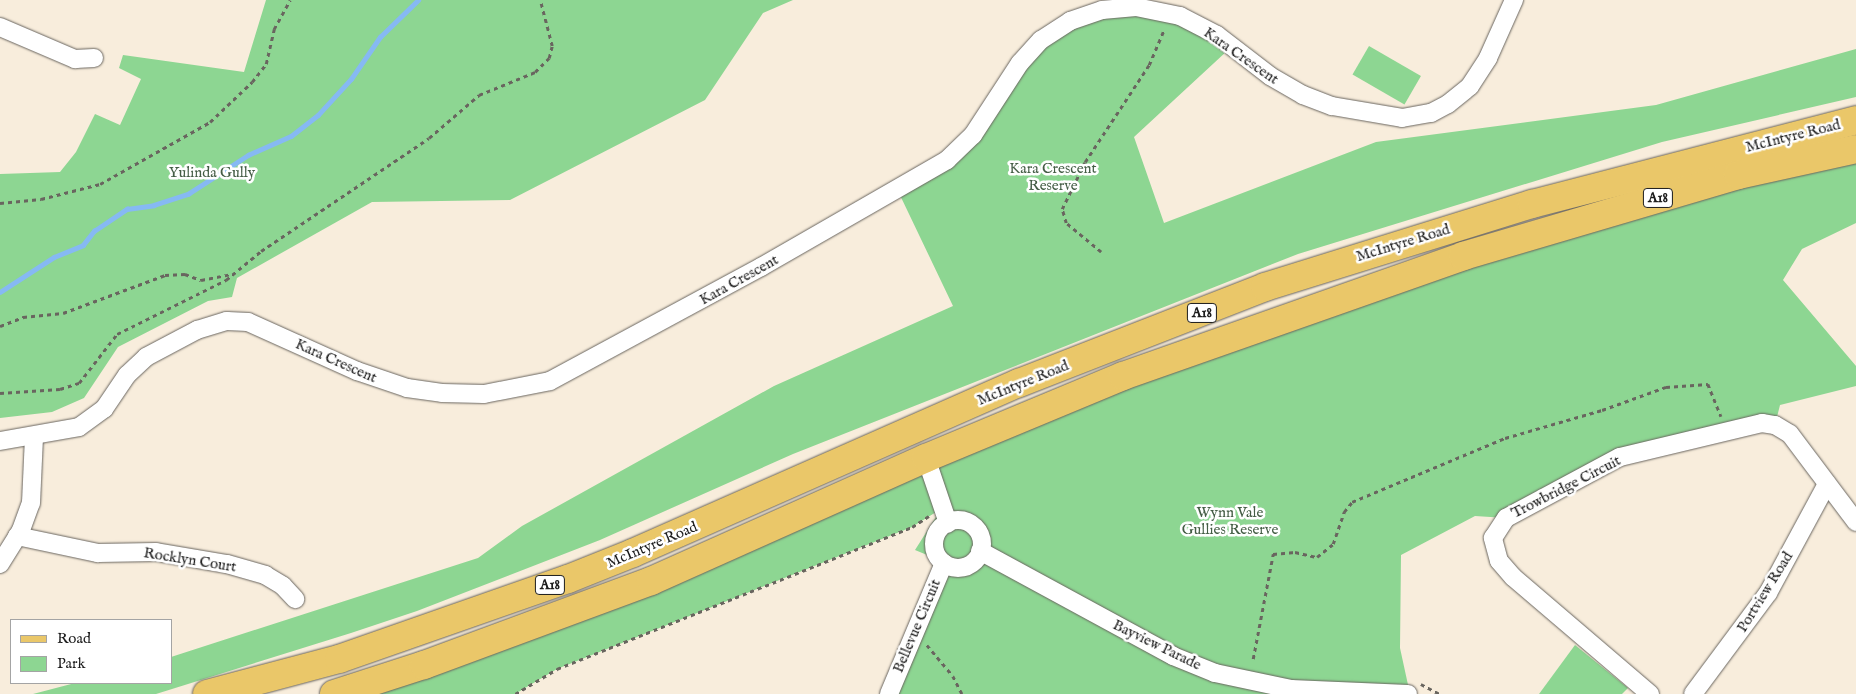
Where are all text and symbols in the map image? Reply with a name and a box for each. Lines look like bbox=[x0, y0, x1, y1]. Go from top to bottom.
street label: Kara Crescent bbox=[1200, 24, 1282, 88]
street label: McIntyre Road bbox=[1744, 116, 1842, 156]
park label: Kara Crescent Reserve bbox=[1009, 159, 1097, 194]
park label: Yulinda Gully bbox=[169, 164, 255, 182]
road number: A18 bbox=[1642, 187, 1674, 210]
street label: McIntyre Road bbox=[1354, 220, 1452, 266]
street label: Kara Crescent bbox=[696, 251, 782, 309]
road number: A18 bbox=[1186, 302, 1218, 324]
street label: Kara Crescent bbox=[292, 335, 380, 387]
street label: McIntyre Road bbox=[975, 356, 1071, 410]
street label: Trowbridge Circuit bbox=[1508, 452, 1624, 522]
park label: Wynn Vale Gullies Reserve bbox=[1182, 503, 1278, 538]
street label: McIntyre Road bbox=[604, 518, 700, 572]
street label: Rocklyn Court bbox=[142, 544, 238, 576]
street label: Portview Road bbox=[1733, 548, 1797, 636]
road number: A18 bbox=[534, 574, 566, 596]
street label: Bellevue Circuit bbox=[889, 576, 945, 676]
street label: Bayview Parade bbox=[1110, 616, 1204, 674]
legend bbox=[10, 619, 172, 684]
text: Road bbox=[57, 629, 91, 648]
text: Park bbox=[57, 654, 86, 673]

